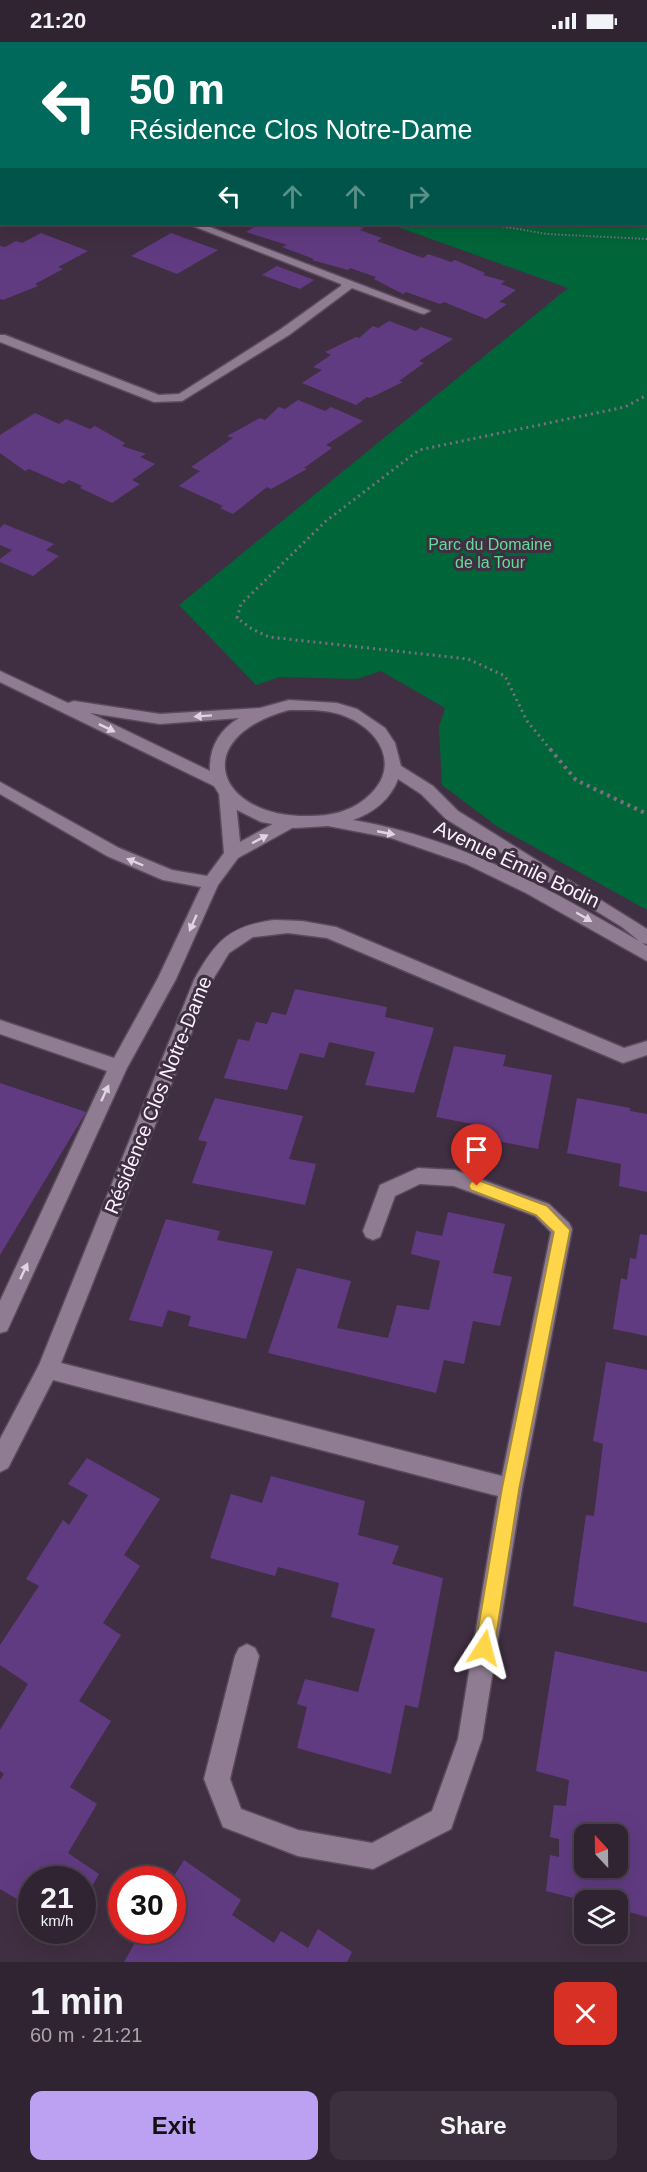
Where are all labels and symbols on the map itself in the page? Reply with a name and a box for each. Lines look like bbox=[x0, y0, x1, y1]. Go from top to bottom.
park label: Parc du Domaine de la Tour bbox=[428, 536, 552, 571]
one-way arrow bbox=[193, 712, 212, 721]
one-way arrow bbox=[99, 724, 116, 733]
street label: Avenue Émile Bodin bbox=[431, 816, 603, 912]
one-way arrow bbox=[377, 829, 396, 838]
one-way arrow bbox=[252, 834, 269, 844]
one-way arrow bbox=[126, 856, 144, 866]
one-way arrow bbox=[576, 912, 593, 922]
one-way arrow bbox=[188, 915, 198, 933]
street label: Résidence Clos Notre-Dame bbox=[100, 973, 216, 1217]
one-way arrow bbox=[101, 1085, 110, 1102]
pin bbox=[451, 1124, 502, 1186]
one-way arrow bbox=[20, 1262, 29, 1279]
position arrow bbox=[452, 1616, 516, 1680]
north arrow bbox=[574, 1824, 628, 1878]
speed limit sign: 30 bbox=[108, 1866, 186, 1944]

